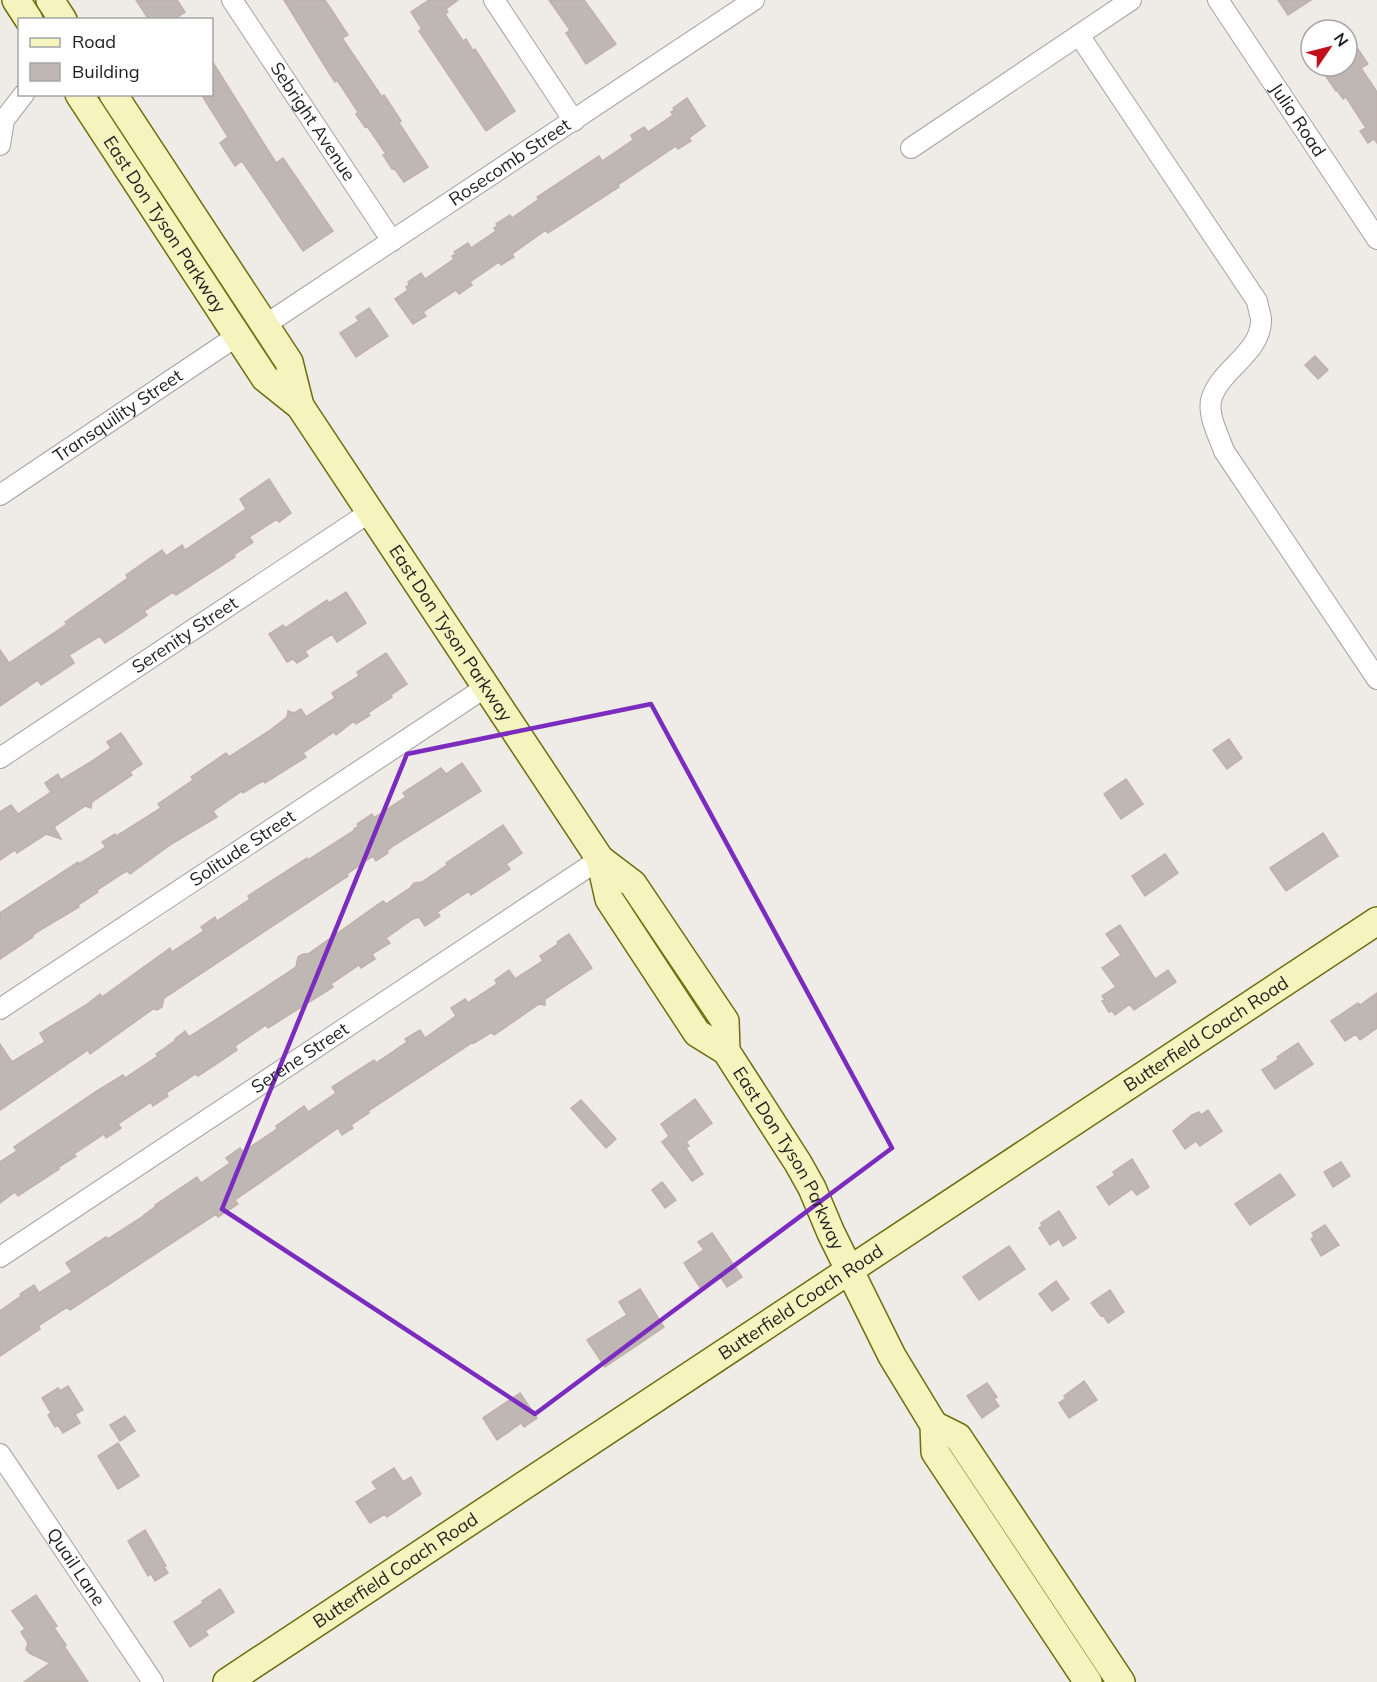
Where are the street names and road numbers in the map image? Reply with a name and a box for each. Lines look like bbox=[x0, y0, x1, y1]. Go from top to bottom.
street label: Sebright Avenue bbox=[265, 58, 361, 185]
street label: Julio Road bbox=[1265, 78, 1331, 161]
street label: Rosecomb Street bbox=[444, 113, 575, 211]
street label: East Don Tyson Parkway bbox=[99, 131, 231, 318]
street label: Transquility Street bbox=[49, 364, 187, 467]
street label: East Don Tyson Parkway bbox=[384, 540, 518, 726]
street label: Serenity Street bbox=[127, 591, 242, 678]
street label: Solitude Street bbox=[185, 805, 299, 891]
street label: Butterfield Coach Road bbox=[1119, 971, 1293, 1097]
street label: Serene Street bbox=[247, 1017, 353, 1098]
street label: East Don Tyson Parkway bbox=[728, 1062, 850, 1254]
street label: Butterfield Coach Road bbox=[714, 1239, 887, 1365]
street label: Butterfield Coach Road bbox=[308, 1507, 482, 1633]
street label: Quail Lane bbox=[42, 1523, 111, 1610]

